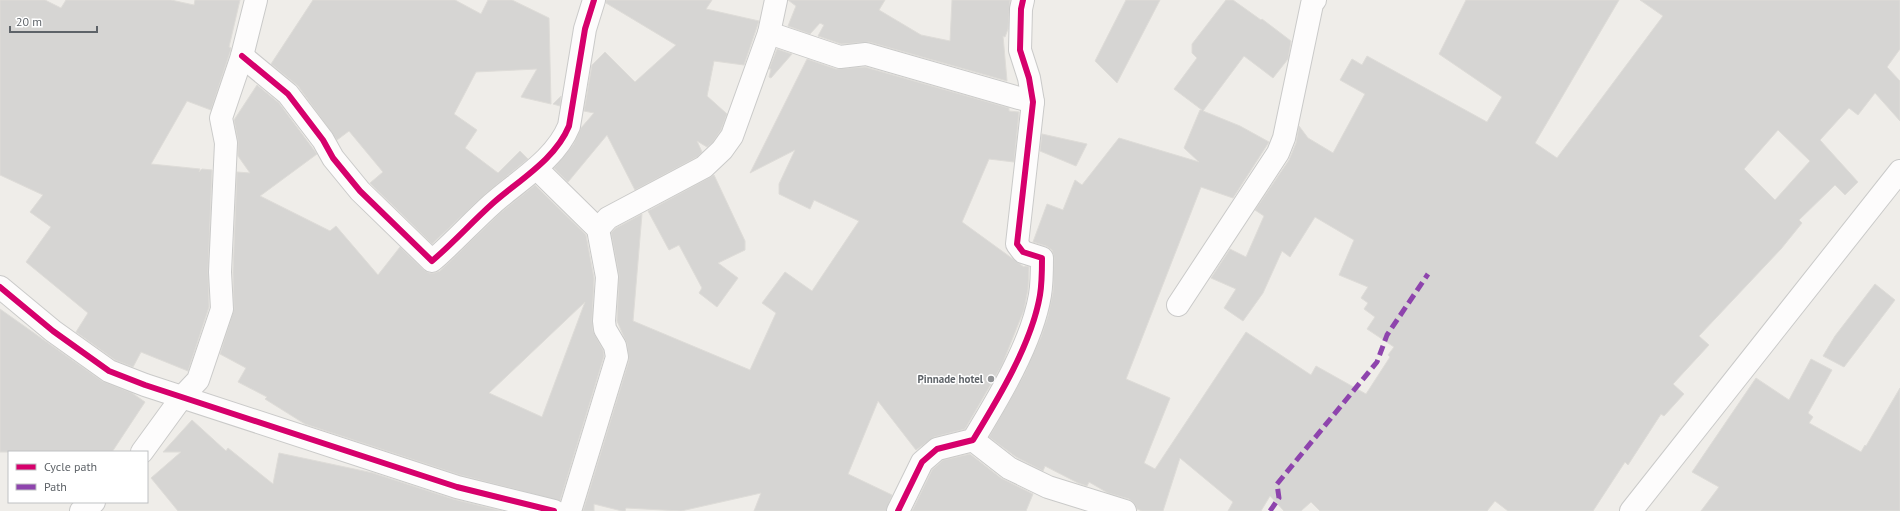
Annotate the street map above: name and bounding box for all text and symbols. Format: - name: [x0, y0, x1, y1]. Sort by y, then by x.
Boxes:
- scale bar: [10, 8, 97, 34]
- text: 20 m: [16, 14, 42, 29]
- place label: Pinnade hotel: [917, 372, 984, 386]
- marker: Pinnade hotel: [986, 374, 996, 384]
- legend: [8, 451, 148, 503]
- text: Cycle path: [44, 459, 97, 474]
- text: Path: [44, 479, 67, 494]

